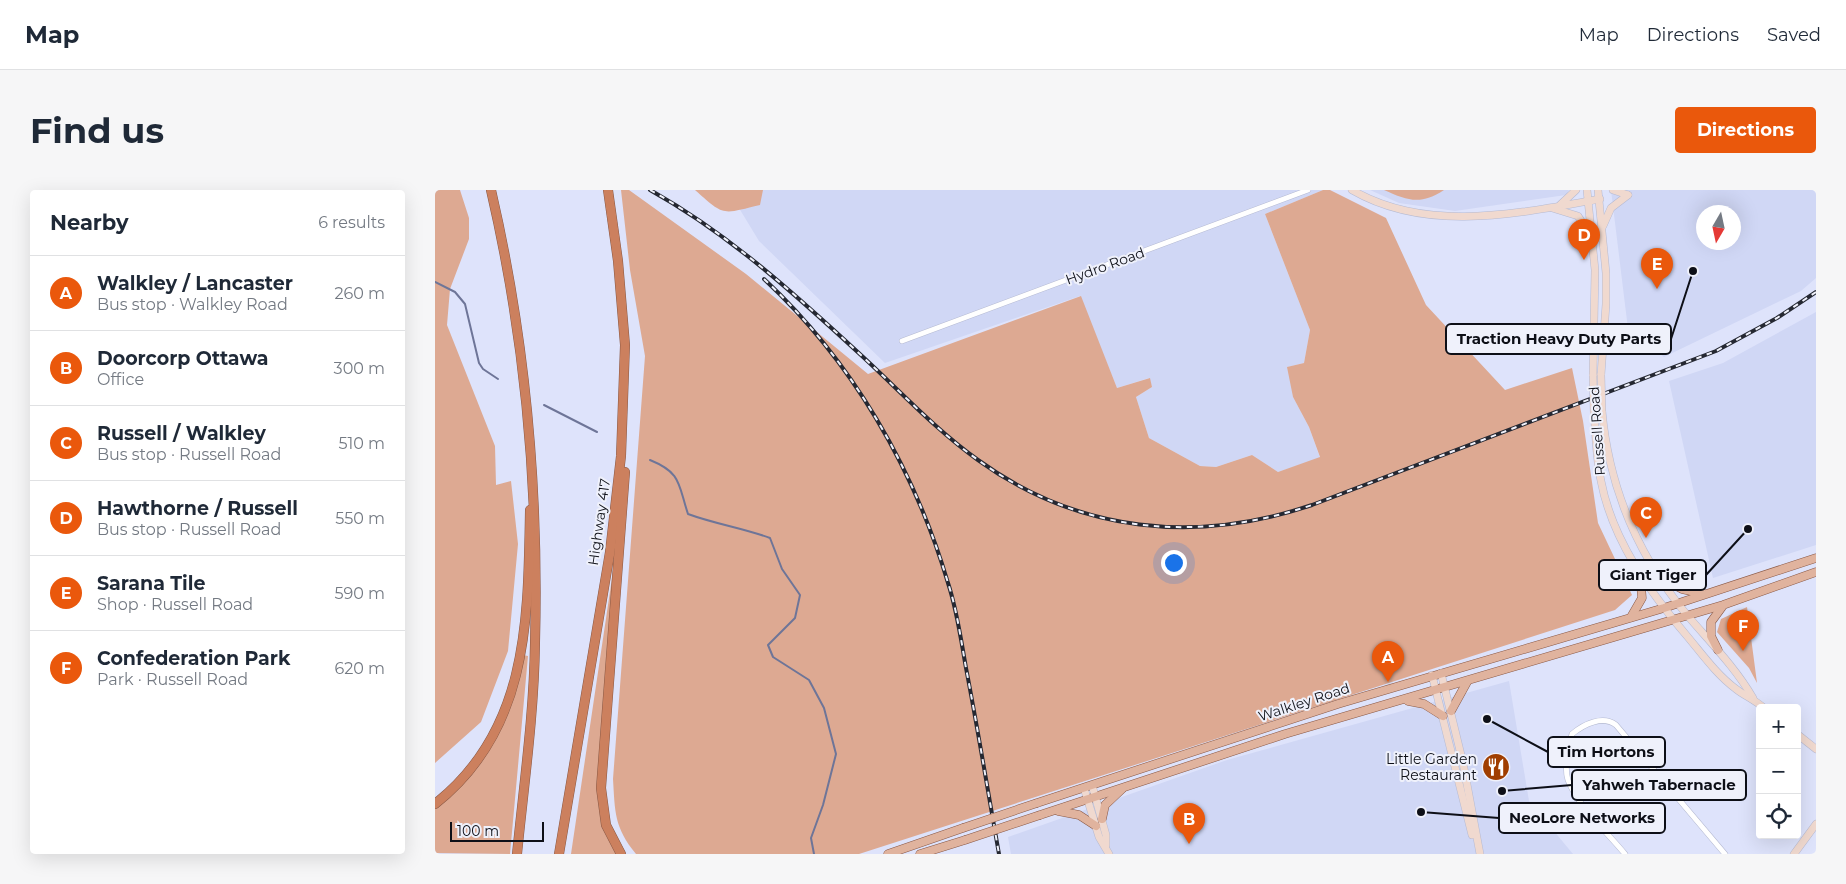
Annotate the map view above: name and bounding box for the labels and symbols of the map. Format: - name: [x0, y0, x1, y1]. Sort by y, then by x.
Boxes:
- north arrow: [1696, 205, 1741, 250]
- pin: D: [1568, 219, 1600, 260]
- street label: Hydro Road: [1063, 243, 1147, 289]
- pin: E: [1641, 248, 1673, 289]
- callout: Traction Heavy Duty Parts: [1446, 324, 1671, 354]
- text: Traction Heavy Duty Parts: [1457, 329, 1661, 348]
- street label: Russell Road: [1585, 386, 1609, 476]
- street label: Highway 417: [584, 477, 614, 567]
- pin: C: [1630, 497, 1662, 538]
- your location: [1161, 550, 1187, 576]
- callout: Giant Tiger: [1599, 560, 1706, 590]
- text: Giant Tiger: [1610, 565, 1697, 584]
- pin: F: [1727, 610, 1759, 651]
- pin: A: [1372, 641, 1404, 682]
- street label: Walkley Road: [1256, 679, 1352, 725]
- callout: Tim Hortons: [1548, 737, 1665, 767]
- text: Tim Hortons: [1558, 742, 1654, 761]
- place label: Little Garden Restaurant: [1386, 750, 1477, 784]
- restaurant icon: Little Garden Restaurant: [1481, 752, 1511, 782]
- callout: Yahweh Tabernacle: [1572, 770, 1746, 800]
- text: Yahweh Tabernacle: [1581, 775, 1736, 794]
- pin: B: [1173, 803, 1205, 844]
- callout: NeoLore Networks: [1499, 803, 1665, 833]
- text: NeoLore Networks: [1509, 808, 1655, 827]
- scale bar: [450, 819, 544, 842]

